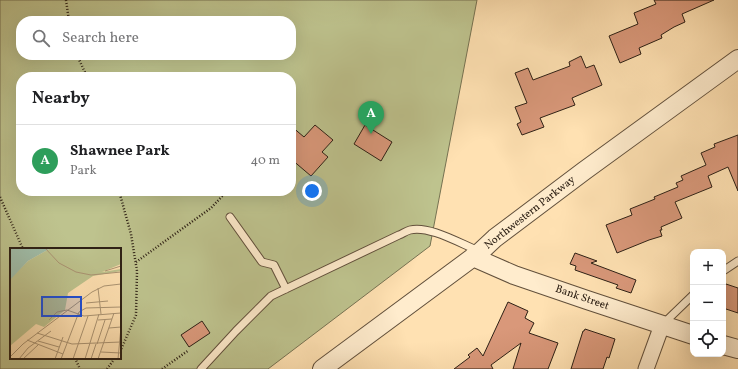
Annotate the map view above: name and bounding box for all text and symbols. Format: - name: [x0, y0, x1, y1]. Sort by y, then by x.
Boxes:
- search box: [16, 16, 296, 60]
- icon: search: [30, 27, 52, 49]
- text: Search here: [62, 28, 139, 49]
- text: Nearby: [32, 87, 90, 110]
- pin: A: [358, 101, 384, 134]
- text: Shawnee Park: [70, 141, 170, 162]
- text: A: [40, 152, 50, 170]
- text: 40 m: [251, 152, 280, 170]
- text: Park: [70, 162, 97, 180]
- street label: Northwestern Parkway: [482, 173, 579, 253]
- your location: [302, 181, 322, 201]
- inset map: [10, 248, 121, 359]
- map controls: [690, 249, 726, 357]
- button: +: [690, 249, 726, 285]
- street label: Bank Street: [553, 282, 611, 314]
- button: −: [690, 285, 726, 321]
- button: locate: [690, 321, 726, 357]

